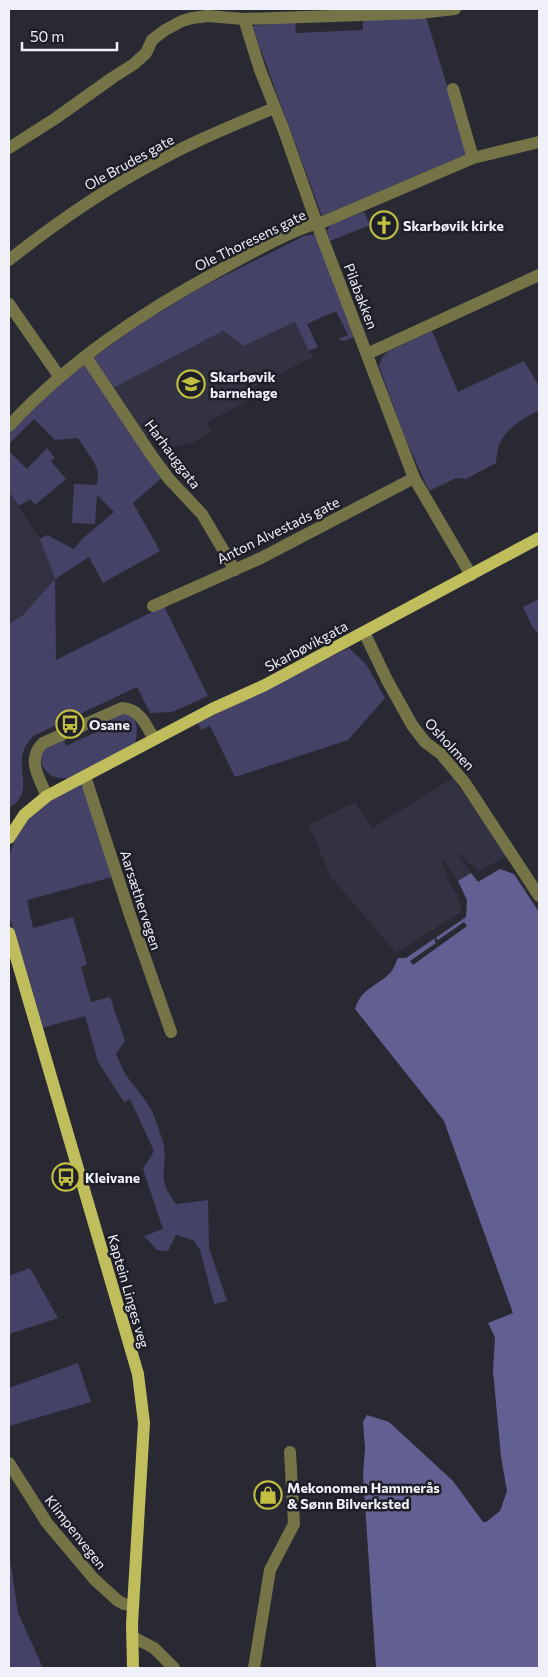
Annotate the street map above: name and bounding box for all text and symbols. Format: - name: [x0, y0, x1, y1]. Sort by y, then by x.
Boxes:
- scale bar: [22, 20, 118, 52]
- text: 50 m: [30, 27, 64, 45]
- street label: Ole Brudes gate: [81, 130, 177, 194]
- street label: Ole Thoresens gate: [192, 206, 308, 274]
- church icon: Skarbøvik kirke: [369, 210, 399, 240]
- place label: Skarbøvik kirke: [403, 217, 504, 234]
- street label: Pilabakken: [341, 261, 381, 331]
- place label: Skarbøvik barnehage: [210, 368, 277, 401]
- school or university icon: Skarbøvik barnehage: [176, 369, 206, 399]
- street label: Harhauggata: [142, 416, 204, 492]
- street label: Anton Alvestads gate: [214, 493, 342, 567]
- street label: Skarbøvikgata: [262, 617, 350, 675]
- bus stop icon: Osane: [55, 709, 85, 739]
- street label: Osholmen: [421, 714, 479, 774]
- place label: Osane: [89, 716, 130, 733]
- street label: Aarsæthervegen: [117, 848, 165, 952]
- bus stop icon: Kleivane: [51, 1162, 81, 1192]
- place label: Kleivane: [85, 1169, 140, 1186]
- street label: Kaptein Linges veg: [105, 1232, 153, 1350]
- place label: Mekonomen Hammerås & Sønn Bilverksted: [287, 1479, 440, 1512]
- shop icon: Mekonomen Hammerås & Sønn Bilverksted: [253, 1480, 283, 1510]
- street label: Klimpenvegen: [42, 1492, 110, 1572]

